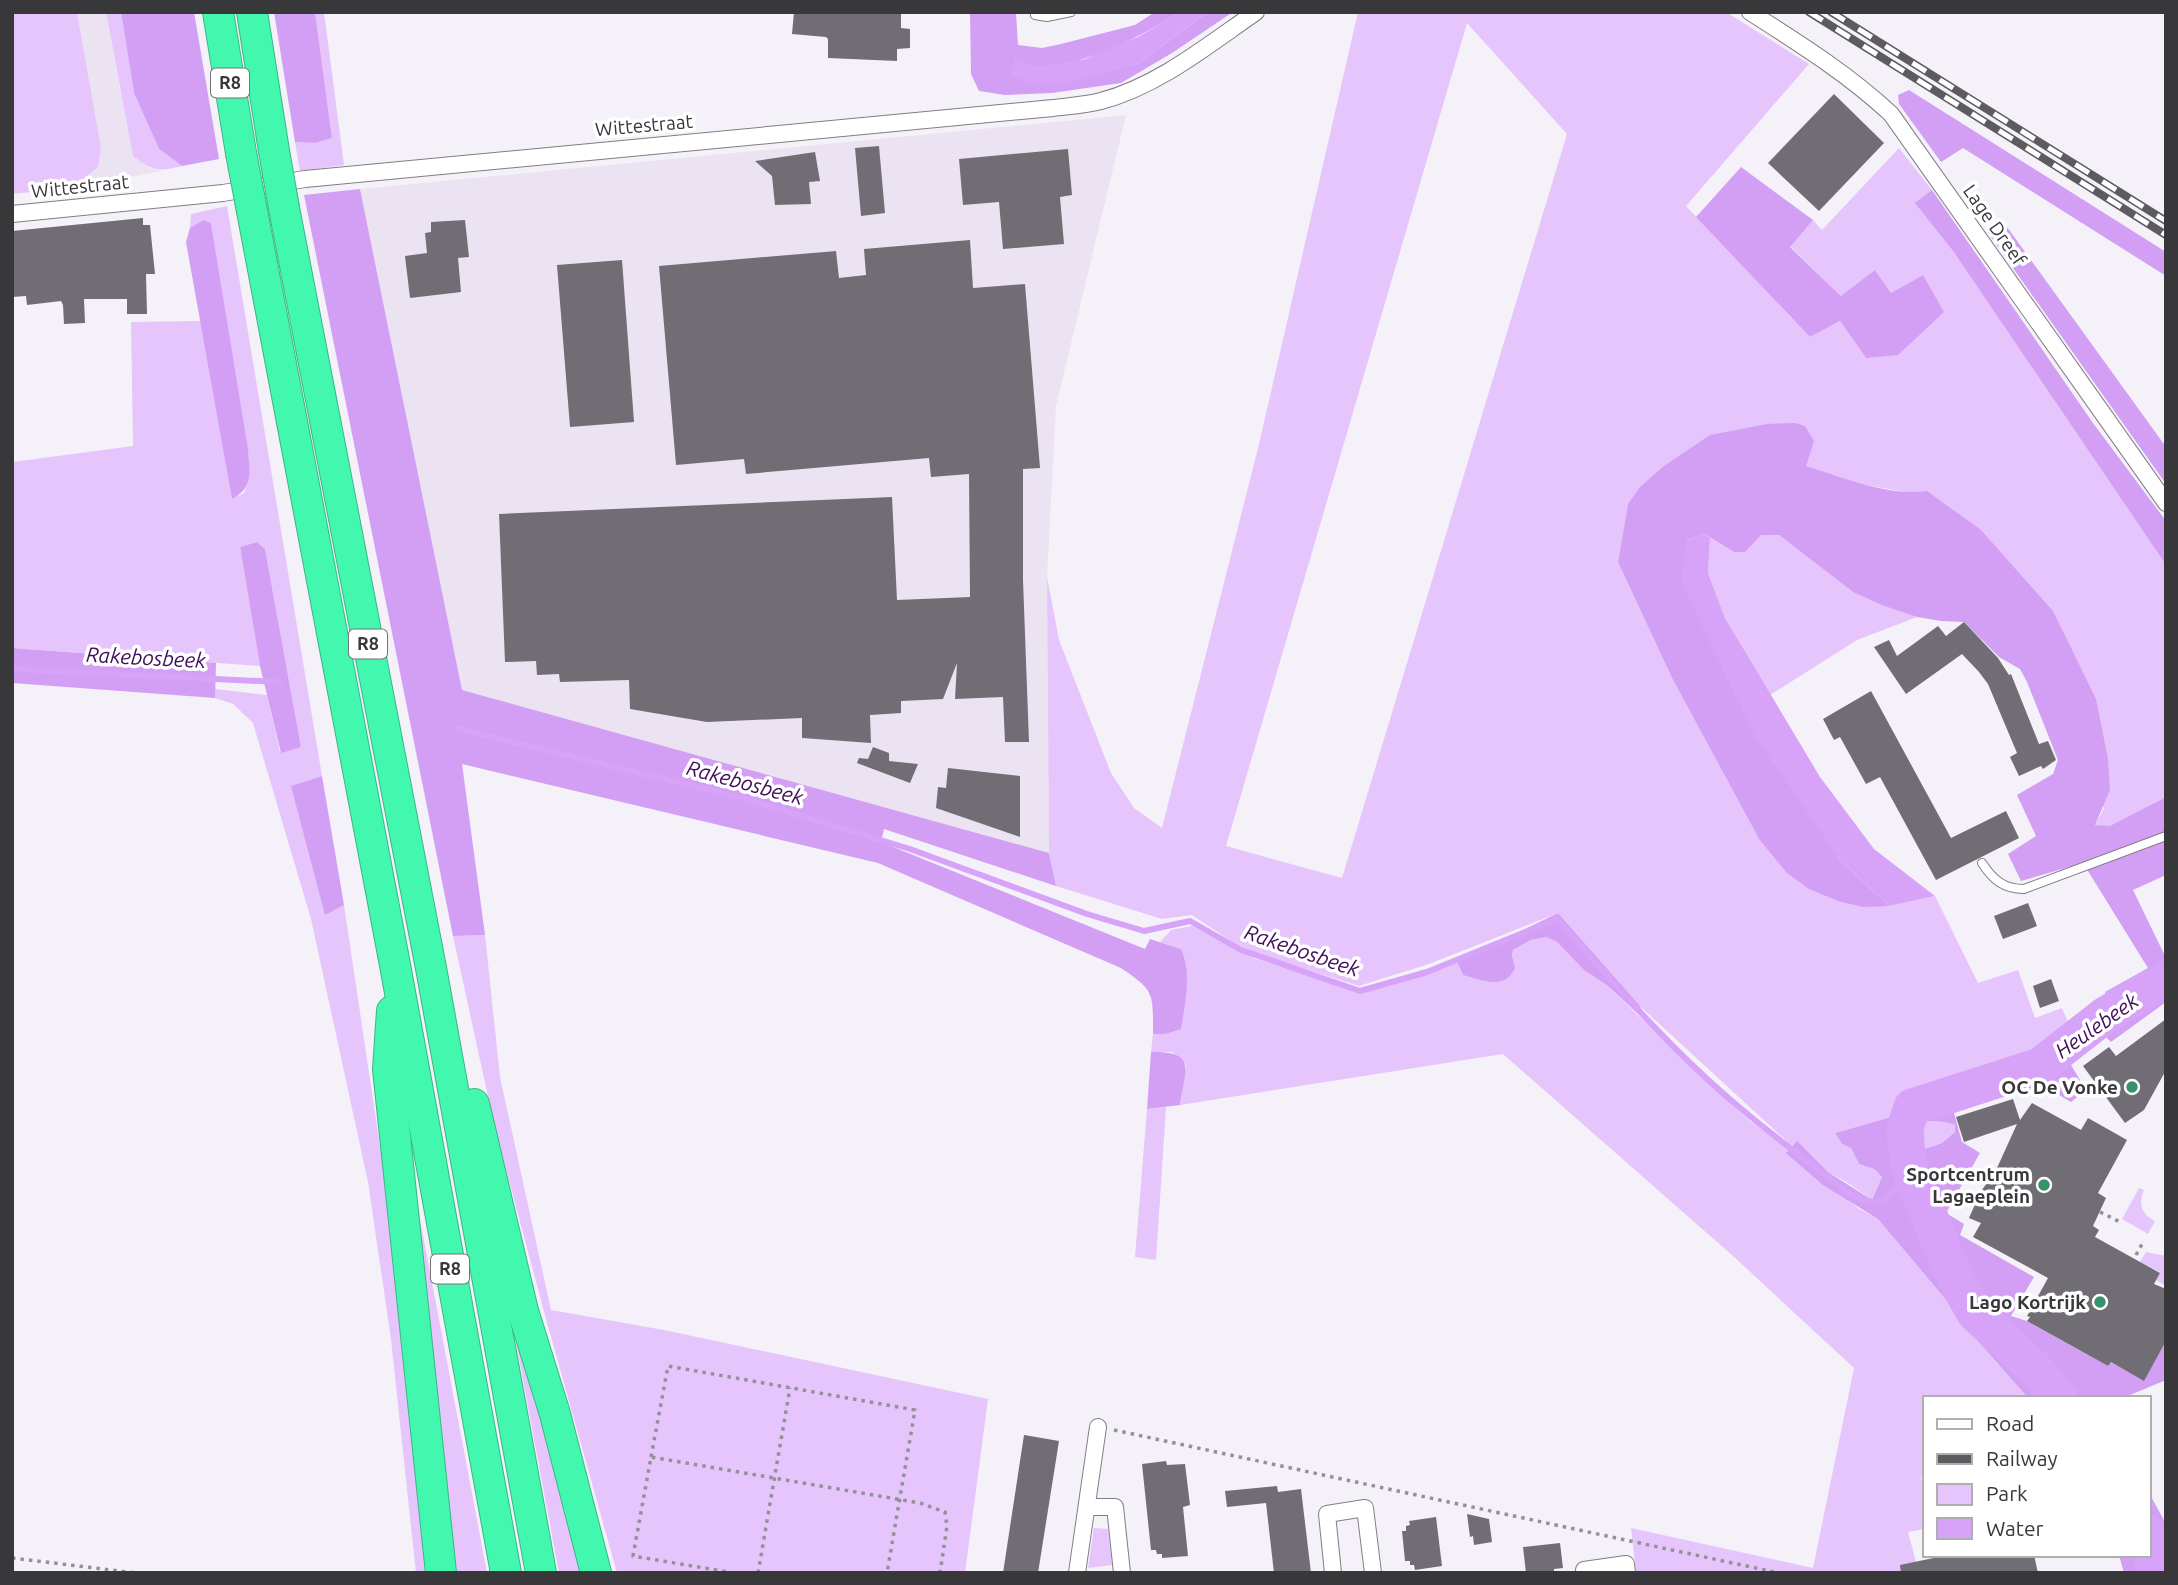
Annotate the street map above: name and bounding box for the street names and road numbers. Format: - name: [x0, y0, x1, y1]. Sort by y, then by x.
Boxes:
- road number: R8: [211, 68, 249, 98]
- street label: Wittestraat: [594, 110, 694, 140]
- street label: Wittestraat: [30, 170, 130, 202]
- street label: Lage Dreef: [1959, 180, 2031, 270]
- road number: R8: [349, 630, 387, 658]
- road number: R8: [431, 1254, 469, 1284]

